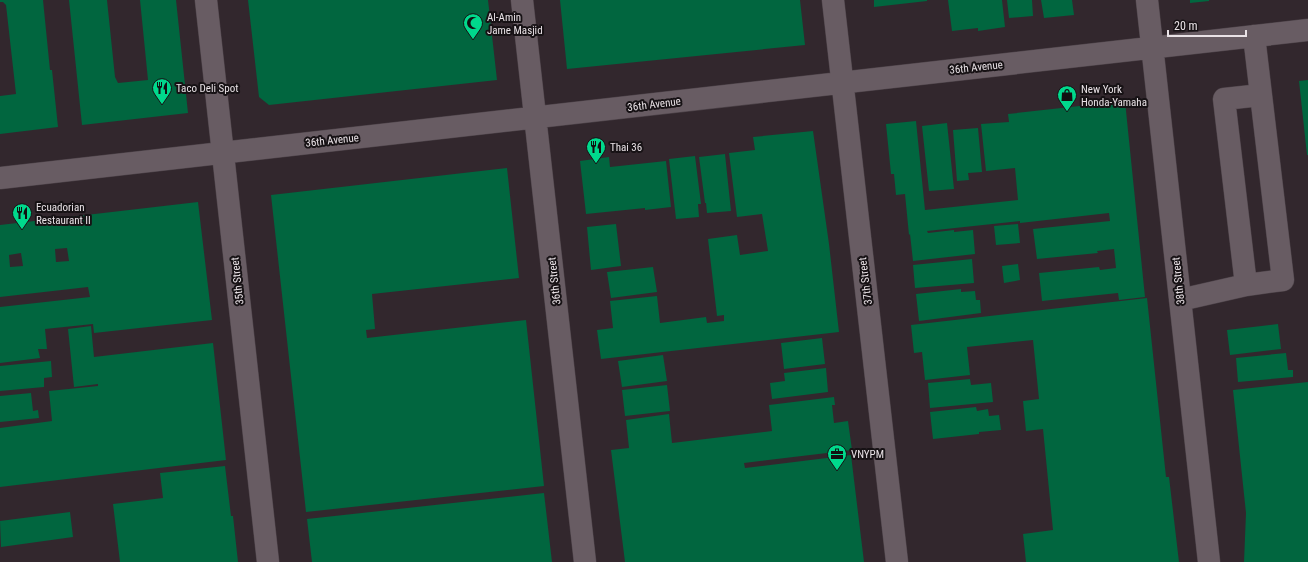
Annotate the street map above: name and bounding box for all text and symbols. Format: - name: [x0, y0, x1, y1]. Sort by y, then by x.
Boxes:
- place label: Al-Amin Jame Masjid: [487, 11, 543, 37]
- mosque icon: Al-Amin Jame Masjid: [462, 12, 484, 40]
- scale bar: [1168, 12, 1246, 38]
- text: 20 m: [1174, 19, 1198, 33]
- street label: 36th Avenue: [949, 58, 1003, 77]
- restaurant icon: Taco Deli Spot: [151, 77, 173, 105]
- place label: Taco Deli Spot: [176, 82, 238, 95]
- place label: New York Honda-Yamaha: [1081, 83, 1147, 109]
- shop icon: New York Honda-Yamaha: [1056, 84, 1078, 112]
- street label: 36th Avenue: [627, 95, 681, 114]
- street label: 36th Avenue: [305, 131, 359, 150]
- restaurant icon: Thai 36: [585, 136, 607, 164]
- place label: Thai 36: [610, 141, 642, 154]
- place label: Ecuadorian Restaurant II: [36, 201, 91, 227]
- restaurant icon: Ecuadorian Restaurant II: [11, 202, 33, 230]
- street label: 37th Street: [856, 256, 875, 305]
- street label: 35th Street: [229, 257, 246, 305]
- street label: 36th Street: [546, 257, 563, 305]
- street label: 38th Street: [1170, 257, 1187, 305]
- office icon: VNYPM: [826, 443, 848, 471]
- place label: VNYPM: [851, 448, 884, 461]

